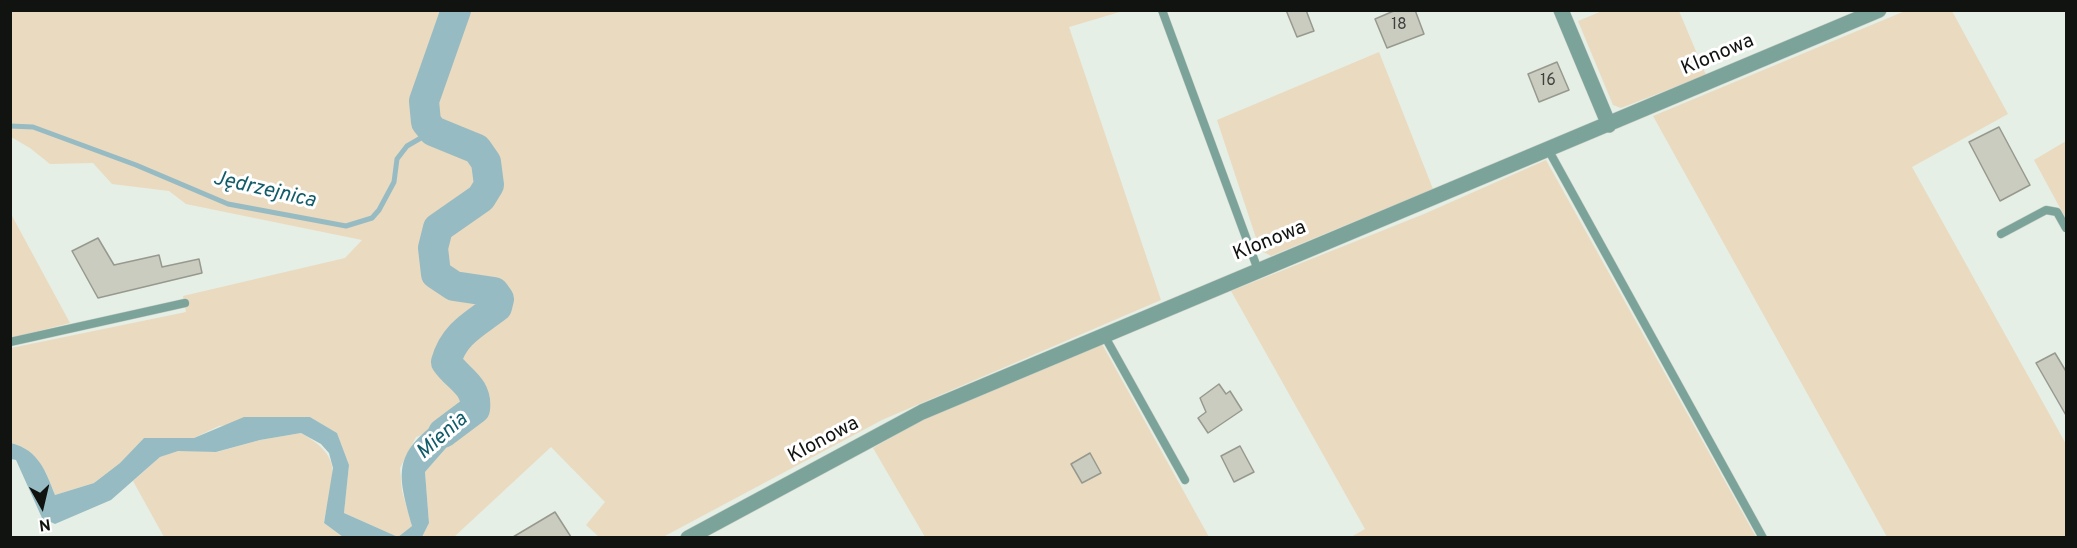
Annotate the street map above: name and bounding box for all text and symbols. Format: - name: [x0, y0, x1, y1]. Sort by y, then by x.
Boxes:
- house number: 18: [1391, 16, 1407, 36]
- street label: Klonowa: [1678, 30, 1758, 82]
- house number: 16: [1540, 72, 1556, 92]
- water label: Jędrzejnica: [210, 167, 318, 215]
- street label: Klonowa: [1230, 217, 1310, 267]
- water label: Mienia: [412, 408, 474, 466]
- street label: Klonowa: [785, 412, 863, 470]
- north arrow: [12, 476, 72, 536]
- text: N: [37, 513, 52, 535]

